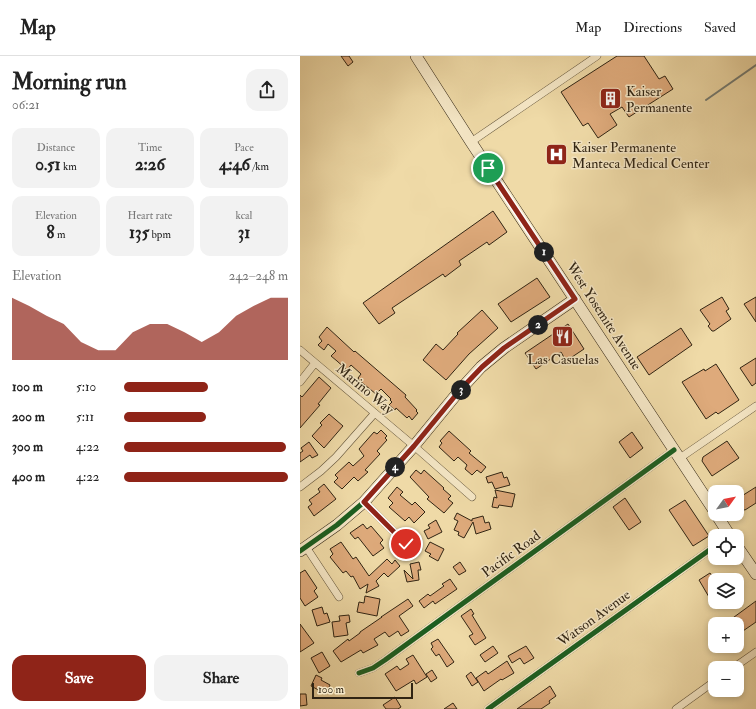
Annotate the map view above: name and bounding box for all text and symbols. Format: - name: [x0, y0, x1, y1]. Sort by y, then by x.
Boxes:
- text: Map: [20, 16, 56, 40]
- text: Map: [575, 19, 601, 36]
- text: Directions: [623, 19, 682, 36]
- text: Saved: [704, 19, 736, 36]
- text: Morning run: [12, 68, 127, 96]
- button: share: [246, 69, 288, 111]
- place label: Kaiser Permanente: [626, 83, 692, 116]
- building icon: Kaiser Permanente: [598, 86, 624, 112]
- text: 06:21: [12, 97, 40, 113]
- place label: Kaiser Permanente Manteca Medical Center: [572, 139, 710, 172]
- text: Distance: [37, 141, 75, 154]
- text: Time: [138, 141, 162, 154]
- text: Pace: [234, 141, 254, 154]
- hospital icon: Kaiser Permanente Manteca Medical Center: [543, 142, 569, 168]
- pin: [471, 151, 505, 185]
- text: 0.51: [35, 154, 61, 175]
- text: 2:26: [135, 154, 165, 175]
- text: 4:46: [219, 154, 250, 175]
- icon: arrive: [477, 157, 499, 179]
- text: km: [61, 160, 77, 173]
- text: /km: [250, 160, 269, 173]
- text: Elevation: [35, 209, 77, 222]
- text: Heart rate: [128, 209, 172, 222]
- text: kcal: [236, 209, 252, 222]
- text: 8: [47, 222, 55, 243]
- text: 135: [129, 222, 149, 243]
- text: 31: [238, 222, 250, 243]
- text: m: [55, 228, 65, 241]
- text: bpm: [149, 228, 171, 241]
- pin: 1: [534, 242, 554, 262]
- text: 1: [542, 245, 546, 258]
- street label: West Yosemite Avenue: [562, 258, 645, 373]
- text: Elevation: [12, 268, 62, 284]
- text: 242–248 m: [229, 268, 288, 284]
- pin: 2: [528, 315, 548, 335]
- text: 2: [535, 318, 541, 331]
- restaurant icon: Las Casuelas: [550, 324, 576, 350]
- place label: Las Casuelas: [527, 351, 599, 368]
- street label: Marino Way: [332, 360, 398, 419]
- text: 100 m: [12, 379, 43, 395]
- text: 5:10: [76, 379, 96, 395]
- pin: 3: [451, 380, 471, 400]
- text: 3: [459, 383, 463, 396]
- text: 200 m: [12, 409, 45, 425]
- text: 5:11: [76, 409, 94, 425]
- text: 300 m: [12, 439, 43, 455]
- text: 4:22: [76, 439, 99, 455]
- pin: 4: [385, 457, 405, 477]
- text: 4: [392, 460, 398, 473]
- text: 400 m: [12, 469, 45, 485]
- text: 4:22: [76, 469, 99, 485]
- north arrow: [708, 485, 744, 521]
- map controls: [708, 485, 744, 697]
- pin: [389, 527, 423, 561]
- street label: Pacific Road: [478, 527, 544, 581]
- button: locate: [708, 529, 744, 565]
- icon: check: [395, 533, 417, 555]
- button: layers: [708, 573, 744, 609]
- street label: Watson Avenue: [554, 586, 634, 651]
- button: +: [708, 617, 744, 653]
- button: Save: [12, 655, 146, 701]
- button: Share: [154, 655, 288, 701]
- button: −: [708, 661, 744, 697]
- scale bar: [312, 681, 413, 700]
- text: 100 m: [318, 683, 344, 696]

